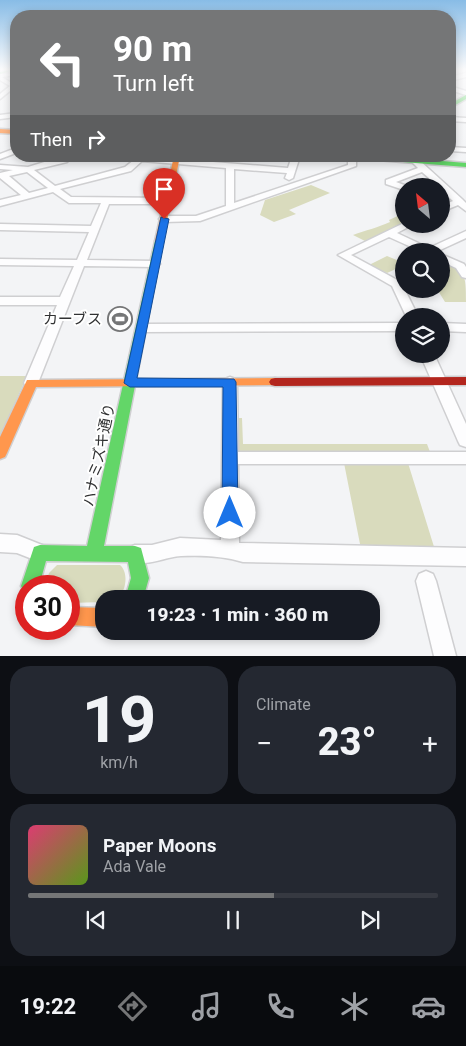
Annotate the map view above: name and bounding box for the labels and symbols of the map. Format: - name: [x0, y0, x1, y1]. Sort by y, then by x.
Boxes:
- pin: [143, 168, 185, 219]
- north arrow: [395, 178, 450, 232]
- sports icon: カーブス: [107, 306, 133, 332]
- place label: カーブス: [43, 310, 102, 328]
- street label: ハナミズキ通り: [79, 402, 119, 508]
- position arrow: [203, 486, 255, 538]
- speed limit sign: 30: [15, 575, 80, 640]

